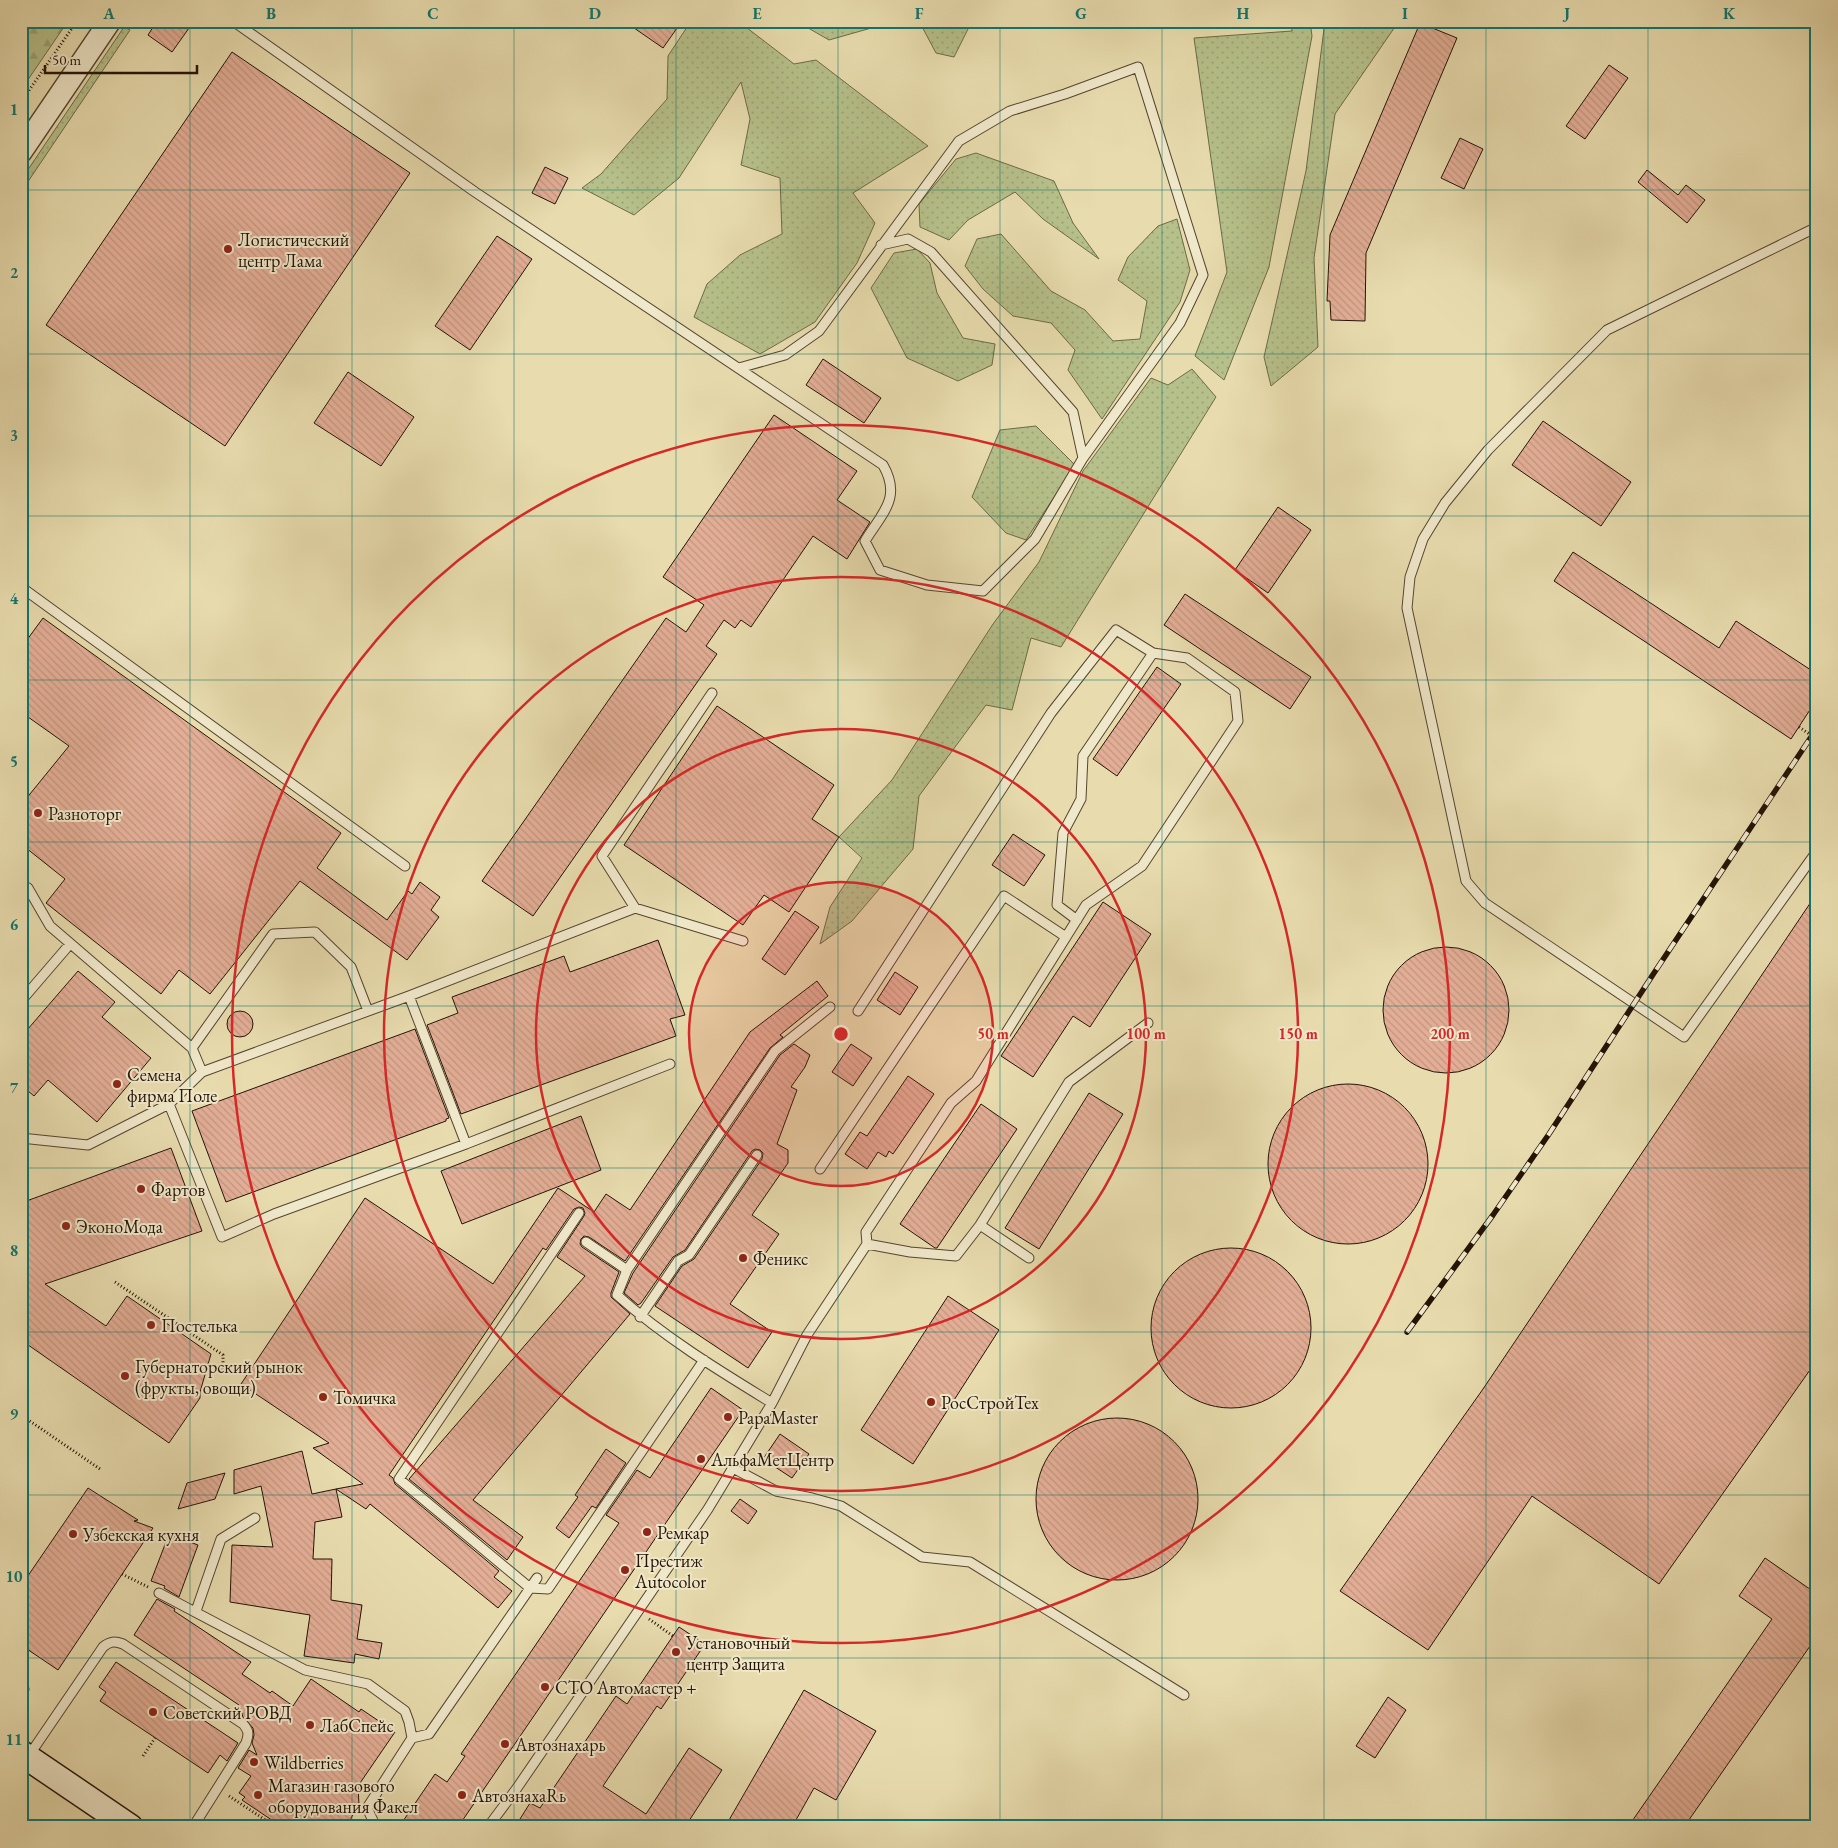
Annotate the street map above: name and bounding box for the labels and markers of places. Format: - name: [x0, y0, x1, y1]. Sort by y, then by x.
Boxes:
- place label: Логистический центр Лама: [238, 228, 350, 272]
- marker: Логистический центр Лама: [222, 243, 234, 255]
- place label: Разноторг: [48, 802, 122, 825]
- marker: Разноторг: [32, 807, 44, 819]
- centre of rings: [832, 1025, 850, 1043]
- place label: Семена фирма Поле: [127, 1063, 217, 1107]
- marker: Семена фирма Поле: [111, 1078, 123, 1090]
- place label: Фартов: [151, 1178, 206, 1201]
- marker: Фартов: [135, 1183, 147, 1195]
- place label: ЭконоМода: [76, 1215, 164, 1238]
- marker: ЭконоМода: [60, 1220, 72, 1232]
- place label: Феникс: [753, 1247, 808, 1270]
- marker: Феникс: [737, 1252, 749, 1264]
- place label: Постелька: [161, 1314, 239, 1337]
- marker: Постелька: [145, 1319, 157, 1331]
- place label: Губернаторский рынок (фрукты, овощи): [135, 1355, 303, 1399]
- marker: Губернаторский рынок (фрукты, овощи): [119, 1370, 131, 1382]
- place label: Томичка: [333, 1386, 397, 1409]
- marker: Томичка: [317, 1391, 329, 1403]
- place label: РосСтройТех: [941, 1391, 1039, 1414]
- marker: РосСтройТех: [925, 1396, 937, 1408]
- place label: PapaMaster: [738, 1406, 818, 1429]
- marker: PapaMaster: [722, 1411, 734, 1423]
- place label: АльфаМетЦентр: [710, 1448, 834, 1471]
- marker: АльфаМетЦентр: [695, 1453, 707, 1465]
- place label: Ремкар: [657, 1521, 709, 1544]
- place label: Узбекская кухня: [82, 1523, 199, 1546]
- marker: Ремкар: [641, 1526, 653, 1538]
- marker: Узбекская кухня: [67, 1528, 79, 1540]
- place label: Престиж Autocolor: [634, 1549, 706, 1593]
- marker: Престиж Autocolor: [619, 1564, 631, 1576]
- place label: Установочный центр Защита: [685, 1631, 791, 1675]
- marker: Установочный центр Защита: [670, 1646, 682, 1658]
- place label: СТО Автомастер +: [555, 1676, 697, 1699]
- marker: СТО Автомастер +: [539, 1681, 551, 1693]
- place label: Советский РОВД: [163, 1701, 292, 1724]
- marker: Советский РОВД: [147, 1706, 159, 1718]
- place label: ЛабСпейс: [320, 1714, 394, 1737]
- marker: ЛабСпейс: [304, 1719, 316, 1731]
- place label: Автознахарь: [514, 1733, 606, 1756]
- marker: Автознахарь: [499, 1738, 511, 1750]
- place label: Wildberries: [264, 1751, 344, 1774]
- marker: Wildberries: [248, 1756, 260, 1768]
- place label: Магазин газового оборудования Факел: [268, 1774, 418, 1818]
- place label: АвтознахаRь: [471, 1784, 566, 1807]
- marker: Магазин газового оборудования Факел: [252, 1789, 264, 1801]
- marker: АвтознахаRь: [456, 1789, 468, 1801]

